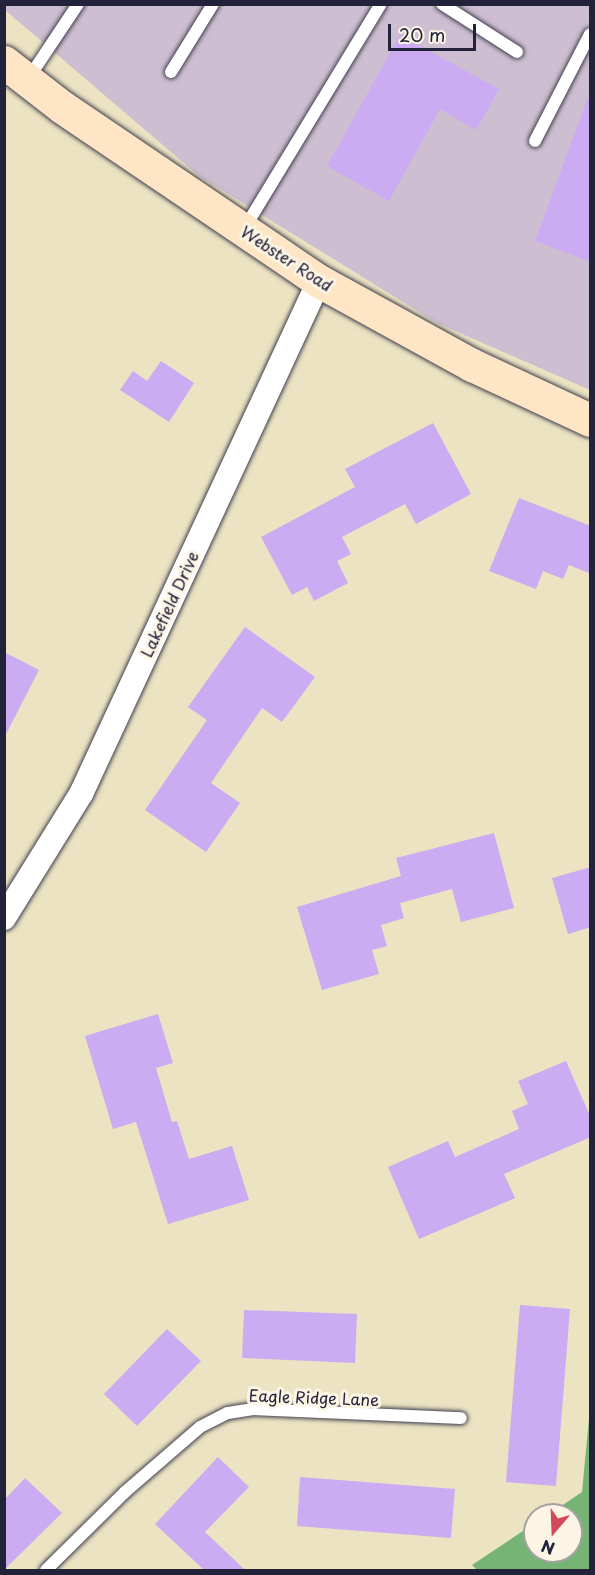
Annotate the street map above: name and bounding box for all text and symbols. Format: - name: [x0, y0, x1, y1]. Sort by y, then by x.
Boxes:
- scale bar: [391, 12, 480, 50]
- text: 20 m: [399, 21, 445, 48]
- street label: Webster Road: [237, 221, 337, 295]
- street label: Lakefield Drive: [136, 548, 202, 660]
- street label: Eagle Ridge Lane: [248, 1385, 380, 1409]
- north arrow: [523, 1503, 583, 1563]
- text: N: [538, 1535, 558, 1562]

